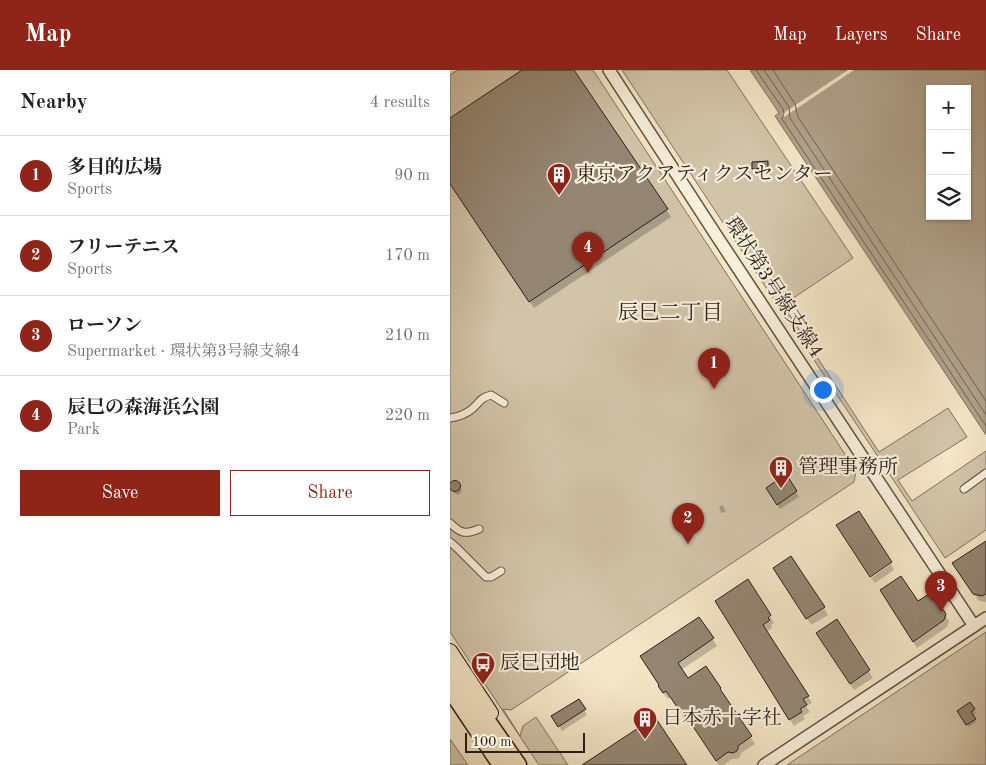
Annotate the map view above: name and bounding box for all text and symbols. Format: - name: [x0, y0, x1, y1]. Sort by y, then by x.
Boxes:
- text: Map: [25, 23, 72, 47]
- text: Map: [773, 26, 807, 44]
- text: Layers: [835, 26, 887, 44]
- text: Share: [915, 26, 961, 44]
- map controls: [926, 85, 971, 220]
- button: +: [926, 85, 971, 130]
- text: Nearby: [20, 92, 88, 113]
- text: 4 results: [370, 95, 430, 111]
- button: −: [926, 130, 971, 175]
- text: 多目的広場: [67, 159, 162, 178]
- building icon: 東京アクアティクスセンター: [546, 162, 572, 196]
- place label: 東京アクアティクスセンター: [576, 163, 833, 185]
- text: 1: [31, 168, 41, 184]
- text: 90 m: [394, 168, 430, 184]
- button: layers: [926, 175, 971, 220]
- text: Sports: [67, 182, 112, 198]
- street label: 環状第3号線支線4: [720, 213, 828, 362]
- pin: 4: [572, 232, 604, 273]
- text: フリーテニス: [67, 239, 179, 258]
- text: 2: [31, 248, 41, 264]
- text: 170 m: [385, 248, 430, 264]
- text: Sports: [67, 262, 112, 278]
- district label: 辰巳二丁目: [618, 301, 723, 324]
- text: ローソン: [67, 317, 142, 336]
- text: 3: [31, 328, 41, 344]
- text: 210 m: [385, 328, 430, 344]
- text: Supermarket · 環状第3号線支線4: [67, 344, 300, 360]
- pin: 1: [698, 348, 730, 389]
- your location: [810, 377, 836, 403]
- text: 辰巳の森海浜公園: [67, 399, 219, 418]
- text: 4: [31, 408, 41, 424]
- text: 220 m: [385, 408, 430, 424]
- text: Park: [67, 422, 100, 438]
- building icon: 管理事務所: [768, 455, 794, 489]
- place label: 管理事務所: [798, 456, 898, 478]
- button: Save: [20, 470, 220, 516]
- button: Share: [230, 470, 430, 516]
- pin: 2: [672, 503, 704, 544]
- pin: 3: [925, 571, 957, 612]
- bus stop icon: 辰巳団地: [470, 651, 496, 685]
- place label: 辰巳団地: [500, 652, 580, 674]
- building icon: 日本赤十字社: [632, 706, 658, 740]
- place label: 日本赤十字社: [662, 707, 782, 729]
- scale bar: [465, 730, 585, 753]
- text: 100 m: [472, 735, 511, 749]

